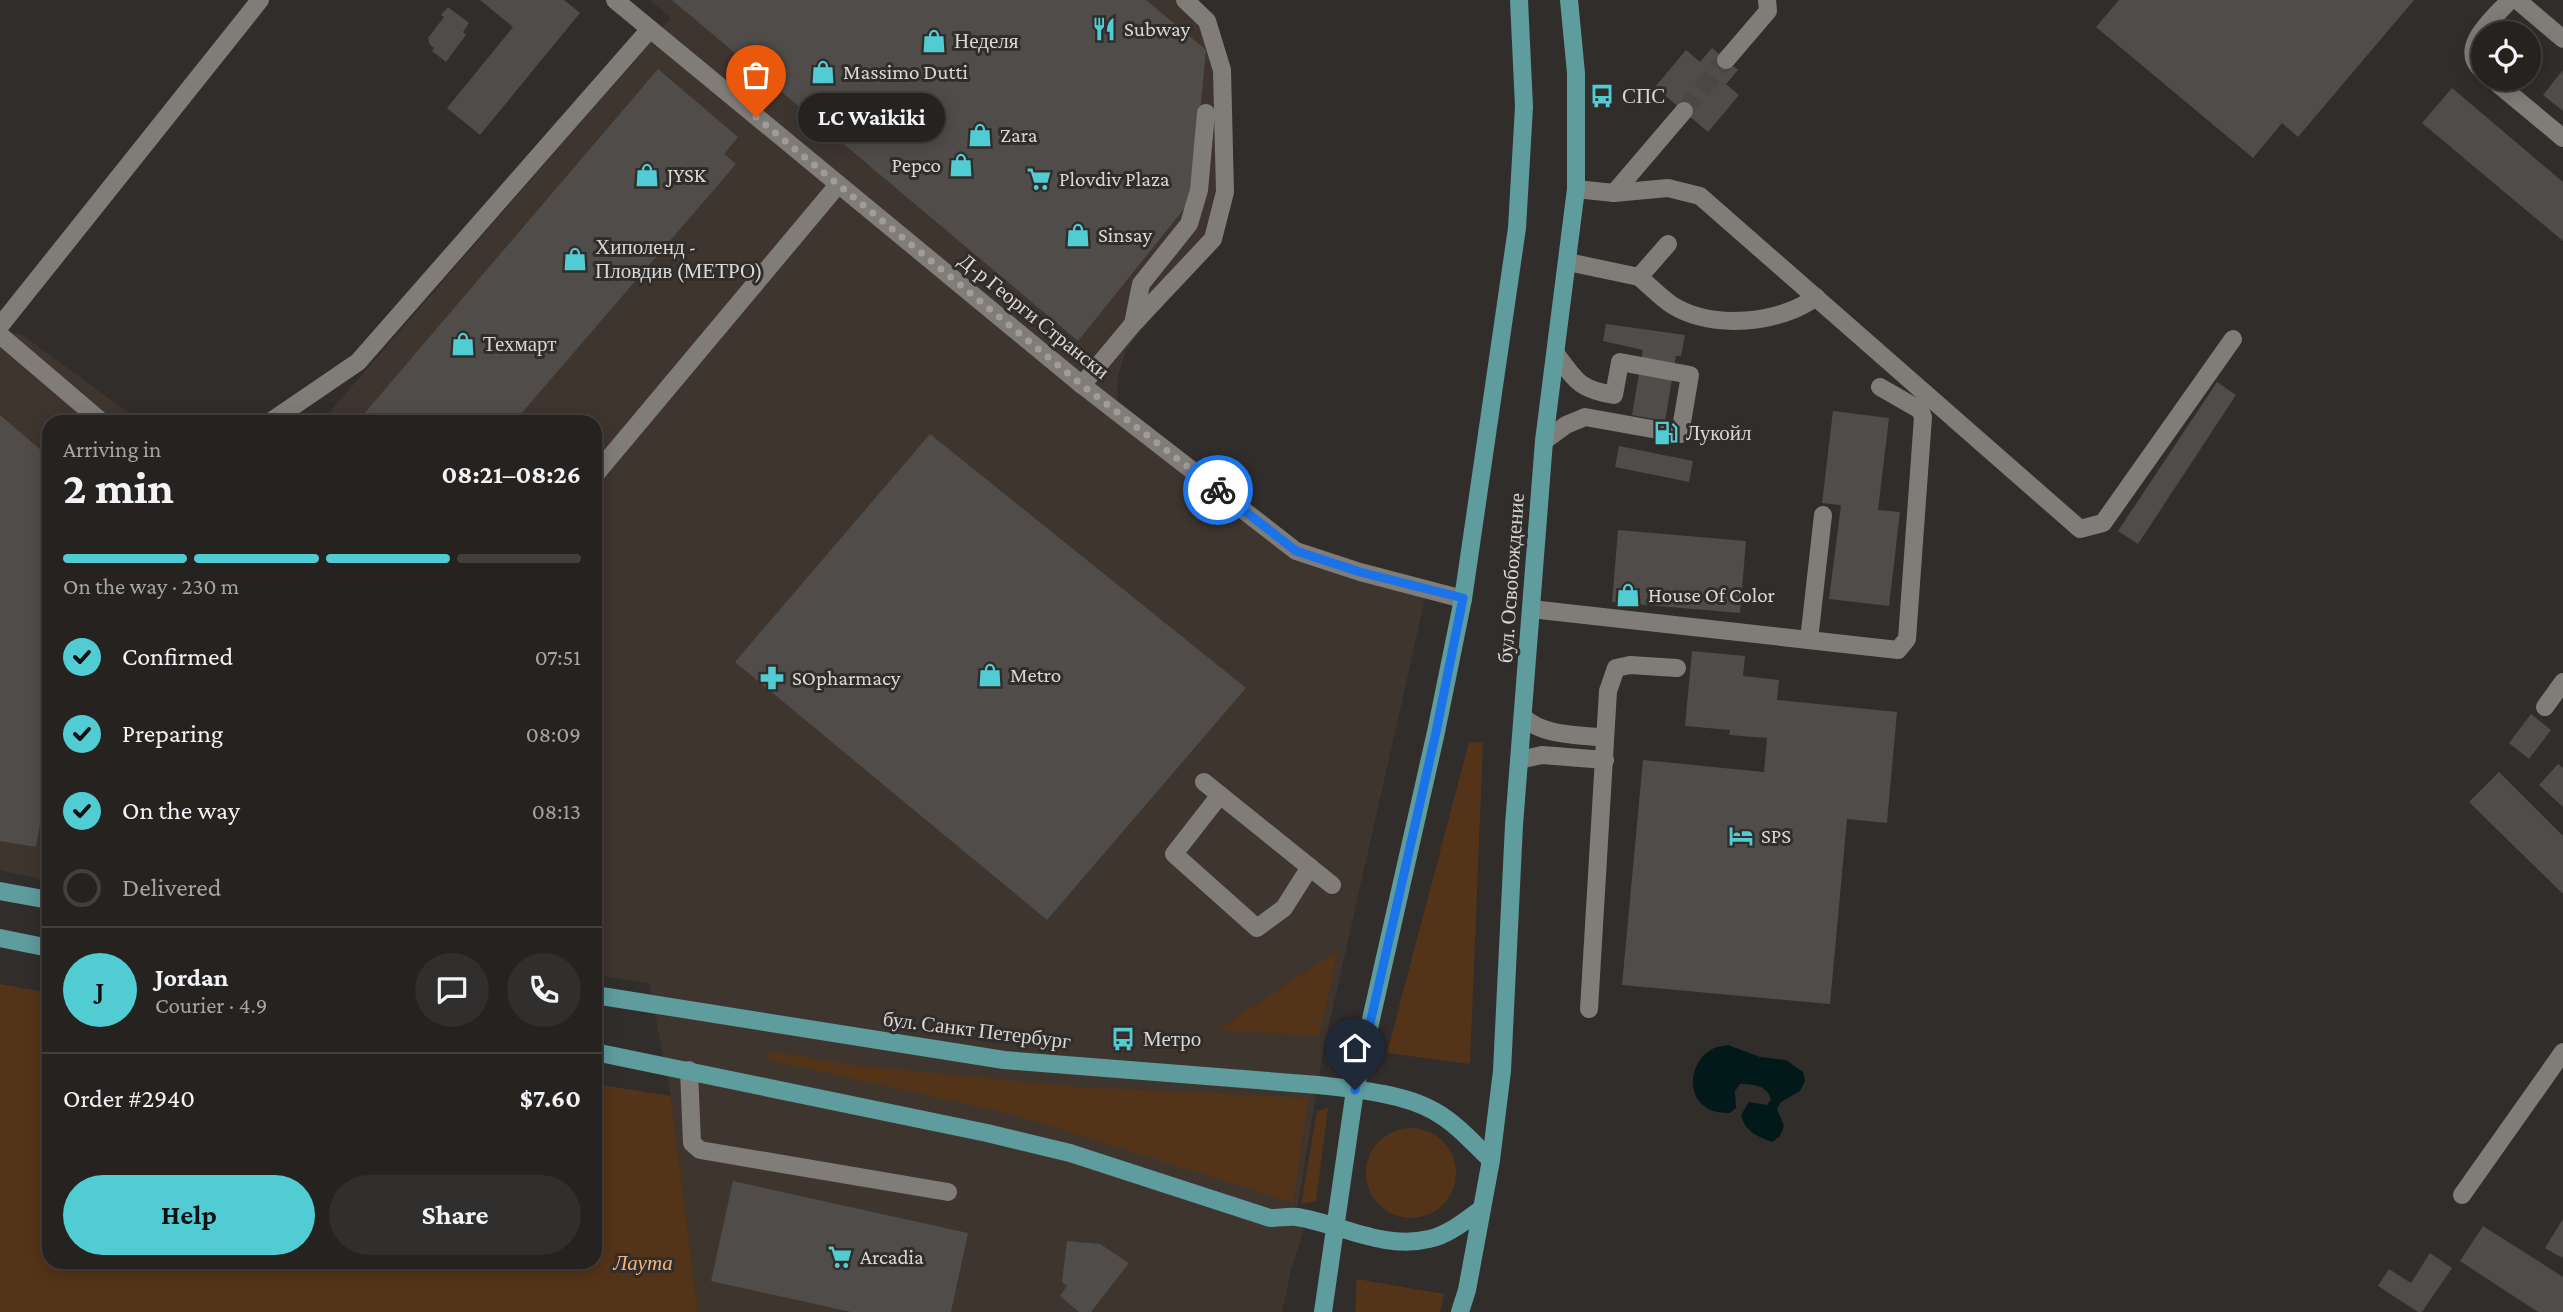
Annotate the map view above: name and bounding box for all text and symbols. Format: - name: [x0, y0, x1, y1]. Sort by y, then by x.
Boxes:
- restaurant icon: Subway: [1090, 15, 1118, 43]
- place label: Subway: [1124, 17, 1191, 41]
- map controls: [2471, 21, 2541, 91]
- button: locate: [2471, 21, 2541, 91]
- shop icon: Неделя: [920, 27, 948, 55]
- place label: Неделя: [954, 29, 1019, 53]
- pin: [726, 45, 786, 117]
- icon: bag: [737, 56, 775, 94]
- shop icon: Massimo Dutti: [809, 58, 837, 86]
- place label: Massimo Dutti: [843, 60, 968, 84]
- bus stop icon: СПС: [1588, 82, 1616, 110]
- place label: СПС: [1622, 84, 1665, 108]
- callout: LC Waikiki: [798, 92, 945, 142]
- text: LC Waikiki: [818, 104, 925, 130]
- shop icon: Zara: [966, 121, 994, 149]
- place label: Zara: [1000, 123, 1038, 147]
- shop icon: Pepco: [947, 151, 975, 179]
- place label: Pepco: [892, 153, 941, 177]
- shop icon: JYSK: [633, 161, 661, 189]
- place label: JYSK: [665, 163, 707, 187]
- supermarket icon: Plovdiv Plaza: [1025, 165, 1053, 193]
- place label: Plovdiv Plaza: [1059, 167, 1170, 191]
- shop icon: Sinsay: [1064, 221, 1092, 249]
- place label: Sinsay: [1098, 223, 1152, 247]
- place label: Хиполенд - Пловдив (МЕТРО): [595, 235, 763, 283]
- shop icon: Хиполенд - Пловдив (МЕТРО): [561, 245, 589, 273]
- street label: Д-р Георги Странски: [954, 248, 1114, 384]
- shop icon: Техмарт: [449, 330, 477, 358]
- place label: Техмарт: [483, 332, 556, 356]
- fuel station icon: Лукойл: [1652, 419, 1680, 447]
- place label: Лукойл: [1686, 421, 1752, 445]
- text: Arriving in: [63, 436, 161, 462]
- courier: [1183, 455, 1253, 525]
- text: 08:21–08:26: [442, 460, 581, 489]
- text: 2 min: [63, 462, 174, 513]
- icon: bike: [1199, 471, 1237, 509]
- street label: бул. Освобождение: [1493, 492, 1529, 664]
- text: On the way · 230 m: [63, 573, 239, 599]
- shop icon: House Of Color: [1614, 581, 1642, 609]
- place label: House Of Color: [1648, 583, 1776, 607]
- icon: check: [63, 638, 101, 676]
- text: Confirmed: [122, 642, 233, 671]
- text: 07:51: [535, 644, 581, 670]
- shop icon: Metro: [976, 661, 1004, 689]
- place label: Metro: [1010, 663, 1061, 687]
- pharmacy icon: SOpharmacy: [758, 664, 786, 692]
- place label: SOpharmacy: [792, 666, 901, 690]
- icon: check: [63, 715, 101, 753]
- text: Preparing: [122, 719, 223, 748]
- text: 08:09: [526, 721, 581, 747]
- icon: check: [63, 792, 101, 830]
- text: On the way: [122, 796, 240, 825]
- text: 08:13: [532, 798, 581, 824]
- hotel icon: SPS: [1727, 822, 1755, 850]
- place label: SPS: [1761, 824, 1791, 848]
- text: Delivered: [122, 873, 221, 902]
- button: chat: [415, 953, 489, 1027]
- button: phone: [507, 953, 581, 1027]
- text: Jordan: [155, 963, 229, 992]
- text: J: [96, 976, 104, 1005]
- text: Courier · 4.9: [155, 992, 267, 1018]
- street label: бул. Санкт Петербург: [882, 1007, 1073, 1053]
- pin: [1325, 1018, 1385, 1090]
- bus stop icon: Метро: [1109, 1025, 1137, 1053]
- place label: Метро: [1143, 1027, 1201, 1051]
- icon: home: [1336, 1029, 1374, 1067]
- text: Order #2940: [63, 1084, 195, 1113]
- text: $7.60: [520, 1084, 581, 1113]
- button: Help: [63, 1175, 315, 1255]
- button: Share: [329, 1175, 581, 1255]
- supermarket icon: Arcadia: [826, 1243, 854, 1271]
- place label: Arcadia: [860, 1245, 924, 1269]
- park label: Лаута: [612, 1251, 673, 1275]

